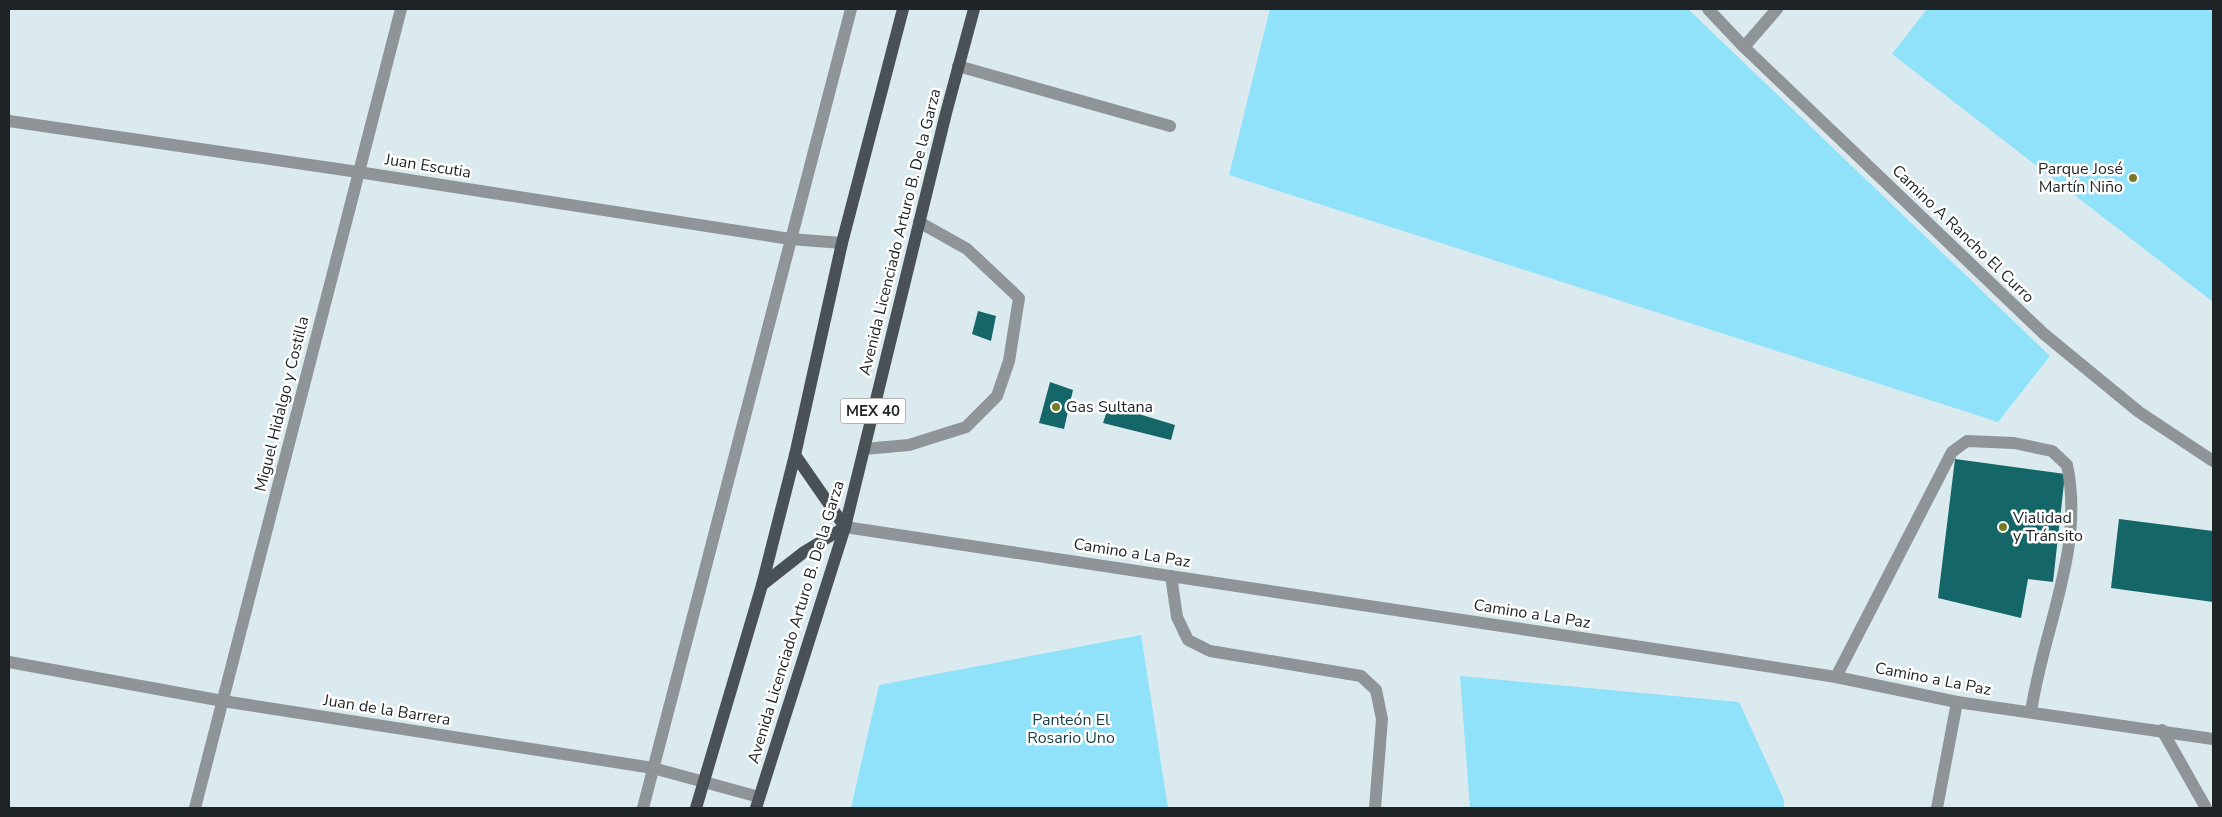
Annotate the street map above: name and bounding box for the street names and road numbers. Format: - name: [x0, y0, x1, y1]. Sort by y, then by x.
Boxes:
- street label: Avenida Licenciado Arturo B. De la Garza: [854, 86, 946, 378]
- street label: Juan Escutia: [382, 148, 473, 184]
- street label: Camino A Rancho El Curro: [1887, 160, 2039, 308]
- street label: Miguel Hidalgo y Costilla: [250, 314, 314, 494]
- road number: MEX 40: [840, 398, 906, 424]
- street label: Avenida Licenciado Arturo B. De la Garza: [742, 478, 850, 766]
- street label: Camino a La Paz: [1072, 533, 1192, 573]
- street label: Camino a La Paz: [1472, 594, 1592, 634]
- street label: Camino a La Paz: [1873, 657, 1993, 701]
- street label: Juan de la Barrera: [321, 689, 452, 731]

